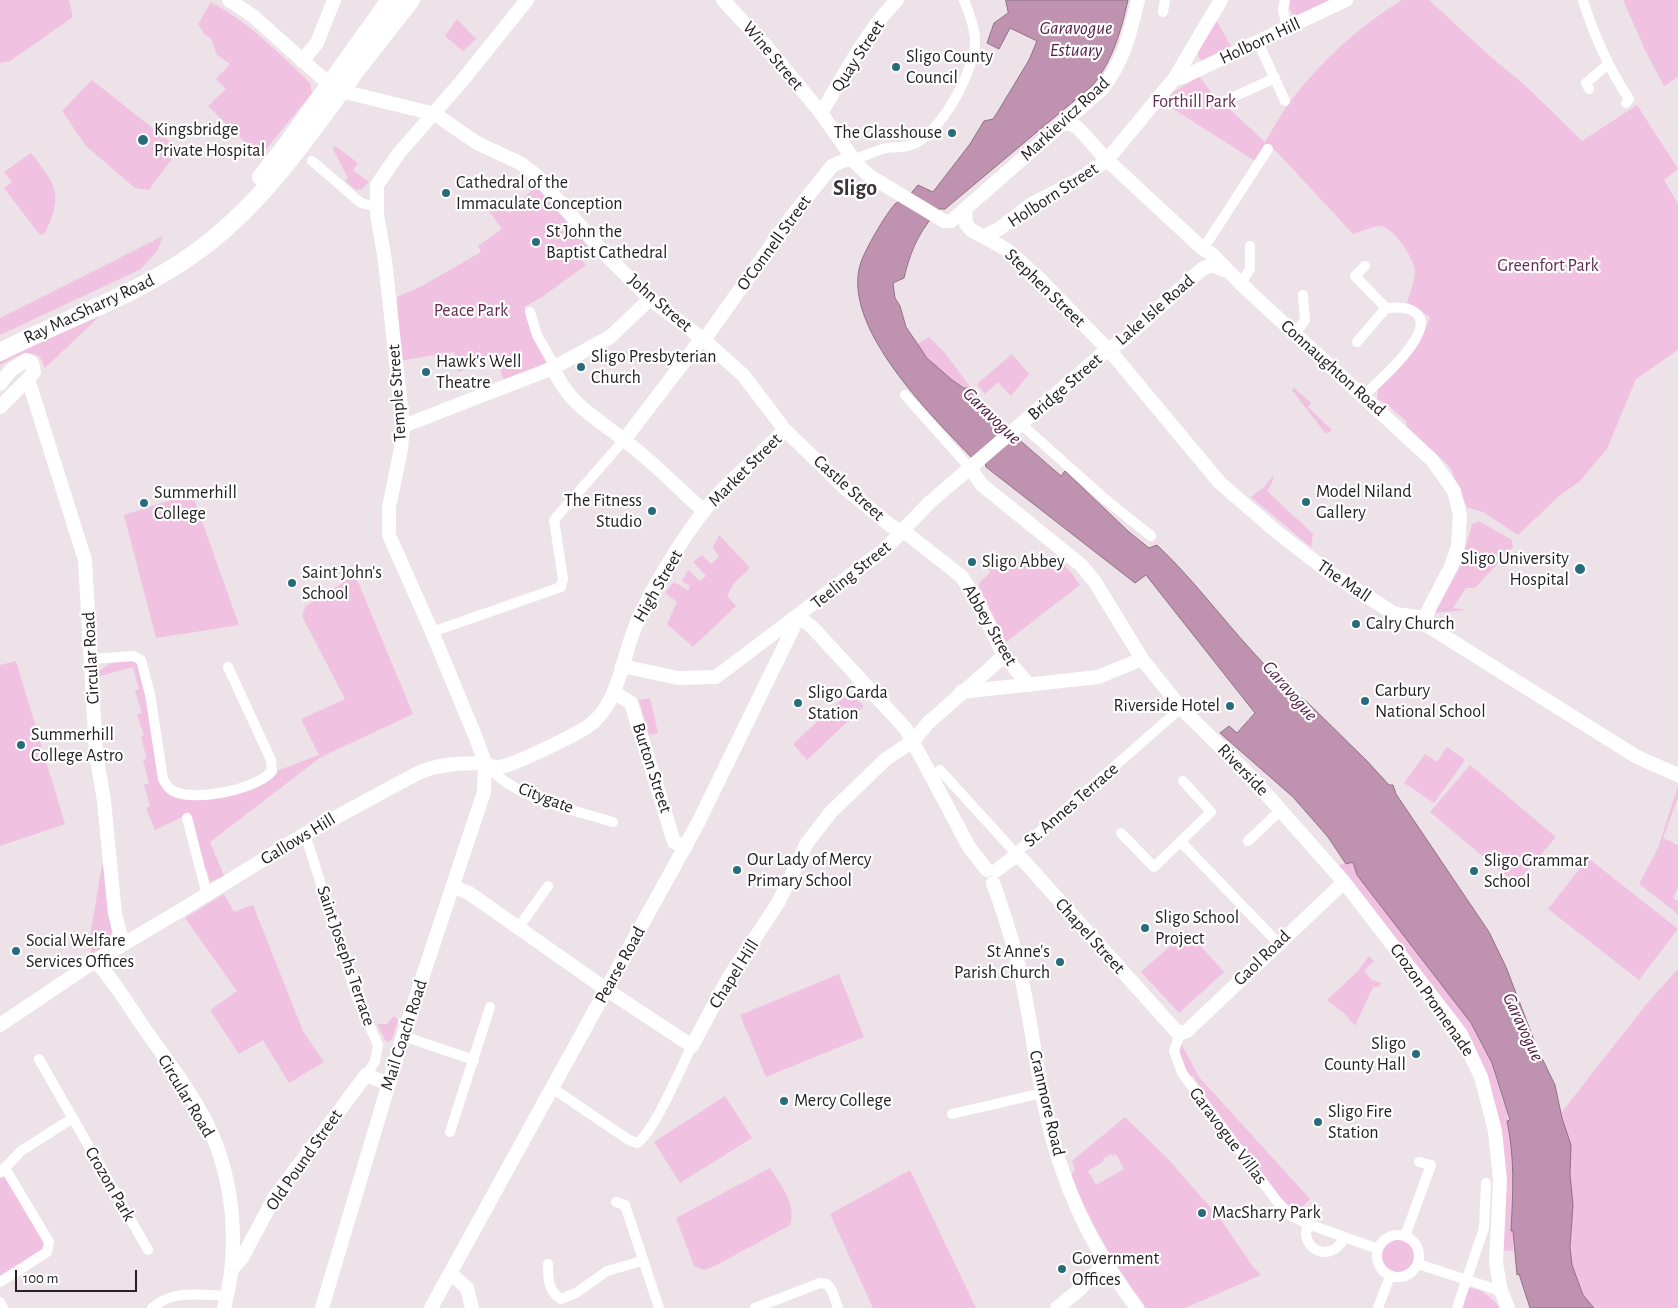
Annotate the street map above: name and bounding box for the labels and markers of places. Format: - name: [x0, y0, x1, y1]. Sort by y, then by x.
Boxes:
- place label: Sligo County Council: [906, 46, 993, 88]
- marker: Sligo County Council: [890, 61, 902, 73]
- place label: Kingsbridge Private Hospital: [154, 119, 265, 162]
- place label: The Glasshouse: [834, 122, 942, 144]
- marker: The Glasshouse: [946, 127, 958, 139]
- marker: Kingsbridge Private Hospital: [136, 133, 150, 147]
- place label: Cathedral of the Immaculate Conception: [456, 172, 623, 214]
- marker: Cathedral of the Immaculate Conception: [440, 187, 452, 199]
- place label: St John the Baptist Cathedral: [546, 221, 667, 264]
- marker: St John the Baptist Cathedral: [530, 236, 542, 248]
- place label: Sligo Presbyterian Church: [591, 346, 717, 388]
- place label: Hawk's Well Theatre: [436, 351, 521, 394]
- marker: Sligo Presbyterian Church: [575, 361, 587, 373]
- marker: Hawk's Well Theatre: [420, 366, 432, 378]
- place label: Model Niland Gallery: [1316, 481, 1412, 524]
- place label: Summerhill College: [154, 482, 237, 524]
- place label: The Fitness Studio: [564, 490, 642, 532]
- marker: Model Niland Gallery: [1300, 496, 1312, 508]
- marker: Summerhill College: [138, 497, 150, 509]
- marker: The Fitness Studio: [646, 505, 658, 517]
- place label: Sligo University Hospital: [1461, 548, 1569, 590]
- place label: Sligo Abbey: [982, 551, 1065, 573]
- marker: Sligo Abbey: [966, 556, 978, 568]
- place label: Saint John's School: [302, 562, 382, 604]
- marker: Sligo University Hospital: [1573, 562, 1587, 576]
- marker: Saint John's School: [286, 577, 298, 589]
- place label: Calry Church: [1366, 613, 1455, 635]
- marker: Calry Church: [1350, 618, 1362, 630]
- place label: Carbury National School: [1375, 680, 1486, 722]
- place label: Sligo Garda Station: [808, 682, 888, 724]
- place label: Riverside Hotel: [1114, 695, 1220, 717]
- marker: Carbury National School: [1359, 695, 1371, 707]
- marker: Sligo Garda Station: [792, 697, 804, 709]
- marker: Riverside Hotel: [1224, 700, 1236, 712]
- place label: Summerhill College Astro: [31, 724, 123, 766]
- marker: Summerhill College Astro: [15, 739, 27, 751]
- place label: Our Lady of Mercy Primary School: [747, 849, 871, 892]
- place label: Sligo Grammar School: [1484, 850, 1588, 892]
- marker: Our Lady of Mercy Primary School: [731, 864, 743, 876]
- marker: Sligo Grammar School: [1468, 865, 1480, 877]
- place label: Sligo School Project: [1155, 907, 1239, 950]
- marker: Sligo School Project: [1139, 922, 1151, 934]
- place label: Social Welfare Services Offices: [26, 930, 134, 972]
- place label: St Anne's Parish Church: [954, 941, 1050, 984]
- marker: Social Welfare Services Offices: [10, 945, 22, 957]
- marker: St Anne's Parish Church: [1054, 956, 1066, 968]
- place label: Sligo County Hall: [1324, 1033, 1406, 1076]
- marker: Sligo County Hall: [1410, 1048, 1422, 1060]
- place label: Mercy College: [794, 1090, 891, 1112]
- marker: Mercy College: [778, 1095, 790, 1107]
- place label: Sligo Fire Station: [1328, 1101, 1392, 1144]
- marker: Sligo Fire Station: [1312, 1116, 1324, 1128]
- place label: MacSharry Park: [1212, 1202, 1321, 1224]
- marker: MacSharry Park: [1196, 1207, 1208, 1219]
- place label: Government Offices: [1072, 1248, 1159, 1290]
- marker: Government Offices: [1056, 1263, 1068, 1275]

